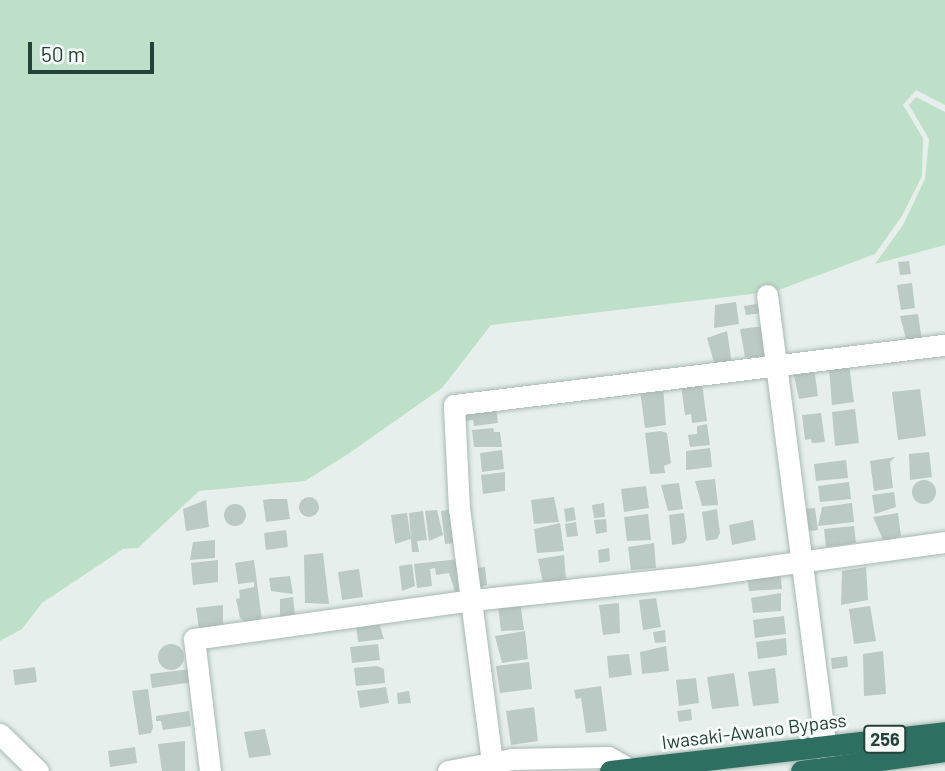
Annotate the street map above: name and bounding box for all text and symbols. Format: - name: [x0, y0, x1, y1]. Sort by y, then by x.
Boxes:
- scale bar: [32, 28, 158, 72]
- text: 50 m: [41, 41, 85, 66]
- street label: Iwasaki-Awano Bypass: [660, 708, 848, 754]
- road number: 256: [862, 724, 908, 754]

